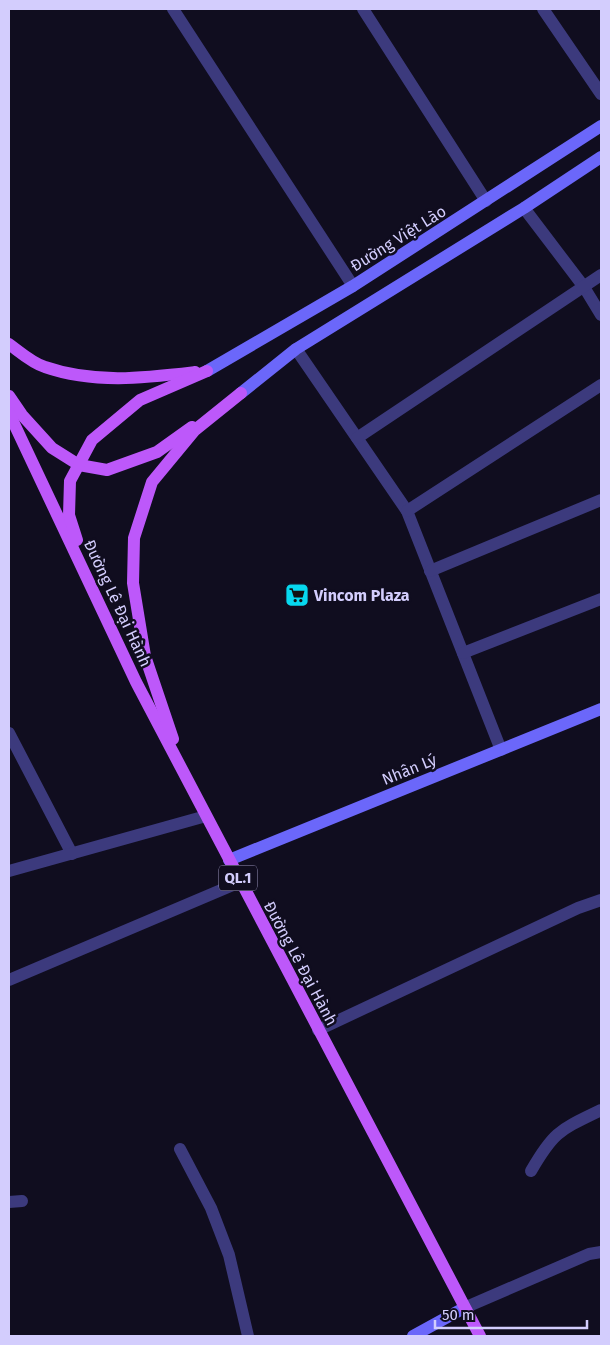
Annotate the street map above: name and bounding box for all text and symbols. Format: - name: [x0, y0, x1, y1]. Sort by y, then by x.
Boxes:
- street label: Đường Việt Lào: [347, 201, 450, 275]
- street label: Đường Lê Đại Hành: [80, 537, 155, 670]
- supermarket icon: Vincom Plaza: [284, 582, 310, 608]
- place label: Vincom Plaza: [313, 586, 410, 605]
- street label: Nhân Lý: [379, 750, 439, 789]
- road number: QL.1: [219, 866, 257, 890]
- street label: Đường Lê Đại Hành: [260, 898, 341, 1029]
- scale bar: [435, 1298, 588, 1330]
- text: 50 m: [442, 1306, 475, 1324]

